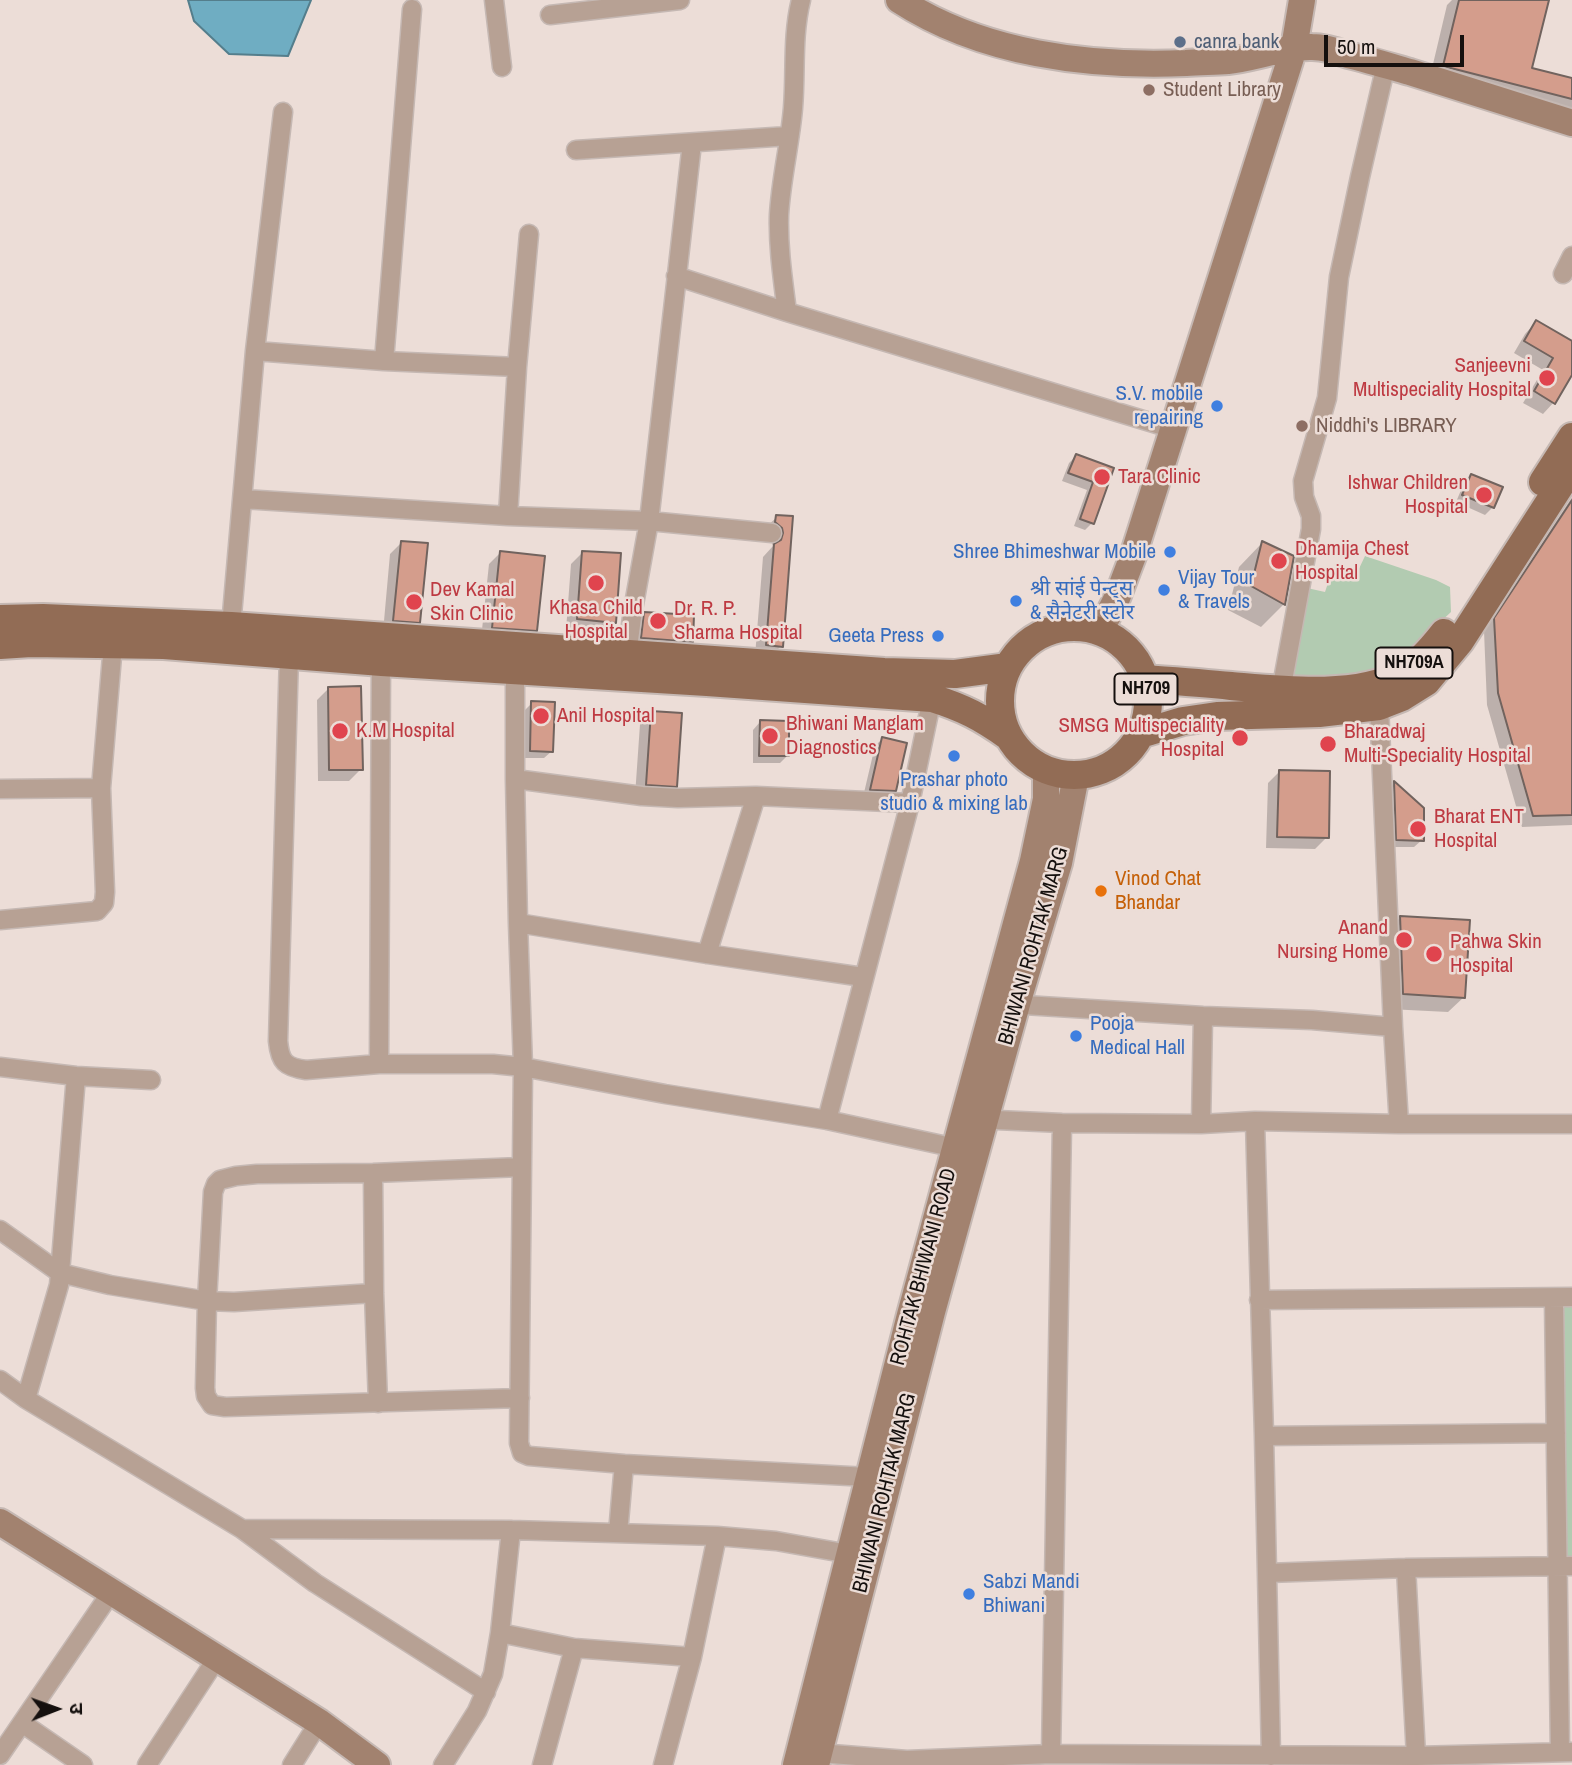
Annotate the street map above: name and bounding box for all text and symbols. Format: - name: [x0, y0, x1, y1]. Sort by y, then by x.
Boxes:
- scale bar: [1327, 21, 1467, 65]
- place label: canra bank: [1194, 29, 1279, 55]
- text: 50 m: [1337, 32, 1375, 61]
- marker: canra bank: [1172, 34, 1188, 50]
- place label: Student Library: [1163, 77, 1281, 103]
- marker: Student Library: [1141, 82, 1157, 98]
- place label: Sanjeevni Multispeciality Hospital: [1353, 353, 1531, 403]
- marker: Sanjeevni Multispeciality Hospital: [1537, 368, 1557, 388]
- place label: S.V. mobile repairing: [1116, 381, 1203, 431]
- marker: S.V. mobile repairing: [1209, 398, 1225, 414]
- place label: Niddhi's LIBRARY: [1316, 413, 1457, 439]
- marker: Niddhi's LIBRARY: [1294, 418, 1310, 434]
- place label: Tara Clinic: [1118, 464, 1201, 490]
- marker: Tara Clinic: [1092, 467, 1112, 487]
- place label: Ishwar Children Hospital: [1347, 470, 1468, 520]
- marker: Ishwar Children Hospital: [1474, 485, 1494, 505]
- place label: Dhamija Chest Hospital: [1295, 536, 1409, 586]
- place label: Shree Bhimeshwar Mobile: [953, 539, 1156, 565]
- marker: Shree Bhimeshwar Mobile: [1162, 544, 1178, 560]
- marker: Dhamija Chest Hospital: [1269, 551, 1289, 571]
- place label: Vijay Tour & Travels: [1178, 565, 1254, 615]
- marker: Khasa Child Hospital: [586, 573, 606, 593]
- place label: श्री सांई पेन्ट्स & सैनेटरी स्टोर: [1030, 576, 1134, 626]
- place label: Dev Kamal Skin Clinic: [430, 577, 514, 627]
- marker: Vijay Tour & Travels: [1156, 582, 1172, 598]
- marker: Dev Kamal Skin Clinic: [404, 592, 424, 612]
- marker: श्री सांई पेन्ट्स & सैनेटरी स्टोर: [1008, 593, 1024, 609]
- place label: Khasa Child Hospital: [549, 595, 643, 645]
- place label: Dr. R. P. Sharma Hospital: [674, 596, 802, 646]
- marker: Dr. R. P. Sharma Hospital: [648, 611, 668, 631]
- place label: Geeta Press: [828, 623, 924, 649]
- marker: Geeta Press: [930, 628, 946, 644]
- road number: NH709A: [1376, 648, 1452, 678]
- road number: NH709: [1114, 674, 1178, 704]
- place label: Anil Hospital: [557, 703, 655, 729]
- marker: Anil Hospital: [531, 706, 551, 726]
- place label: Bhiwani Manglam Diagnostics: [786, 711, 924, 761]
- place label: SMSG Multispeciality Hospital: [1058, 713, 1224, 763]
- place label: K.M Hospital: [356, 718, 455, 744]
- place label: Bharadwaj Multi-Speciality Hospital: [1344, 719, 1531, 769]
- marker: K.M Hospital: [330, 721, 350, 741]
- marker: Bhiwani Manglam Diagnostics: [760, 726, 780, 746]
- marker: SMSG Multispeciality Hospital: [1230, 728, 1250, 748]
- marker: Bharadwaj Multi-Speciality Hospital: [1318, 734, 1338, 754]
- marker: Prashar photo studio & mixing lab: [946, 748, 962, 764]
- place label: Prashar photo studio & mixing lab: [880, 767, 1028, 817]
- place label: Bharat ENT Hospital: [1434, 804, 1524, 854]
- marker: Bharat ENT Hospital: [1408, 819, 1428, 839]
- street label: BHIWANI ROHTAK MARG: [994, 844, 1074, 1048]
- place label: Vinod Chat Bhandar: [1115, 866, 1201, 916]
- marker: Vinod Chat Bhandar: [1093, 883, 1109, 899]
- place label: Anand Nursing Home: [1277, 915, 1388, 965]
- place label: Pahwa Skin Hospital: [1450, 929, 1542, 979]
- marker: Anand Nursing Home: [1394, 930, 1414, 950]
- marker: Pahwa Skin Hospital: [1424, 944, 1444, 964]
- place label: Pooja Medical Hall: [1090, 1011, 1185, 1061]
- marker: Pooja Medical Hall: [1068, 1028, 1084, 1044]
- street label: ROHTAK BHIWANI ROAD: [886, 1166, 962, 1368]
- street label: BHIWANI ROHTAK MARG: [848, 1391, 922, 1595]
- place label: Sabzi Mandi Bhiwani: [983, 1569, 1080, 1619]
- marker: Sabzi Mandi Bhiwani: [961, 1586, 977, 1602]
- north arrow: [21, 1674, 91, 1744]
- text: उ: [64, 1703, 90, 1714]

